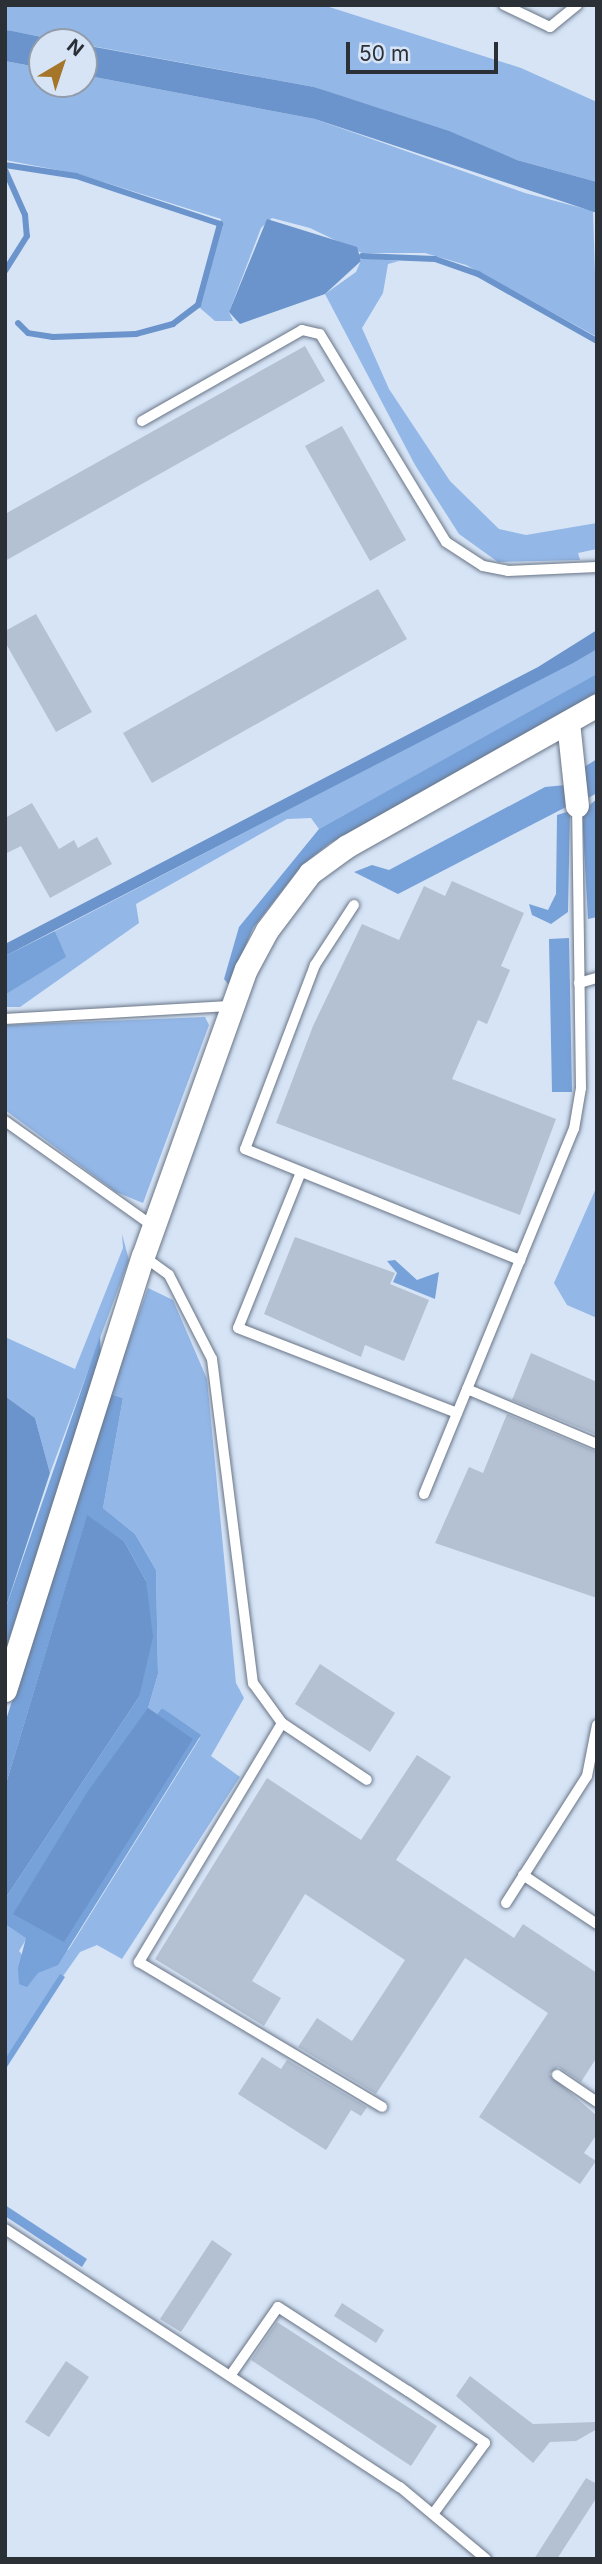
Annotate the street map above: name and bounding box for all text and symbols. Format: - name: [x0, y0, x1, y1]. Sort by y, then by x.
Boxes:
- north arrow: [28, 28, 98, 98]
- scale bar: [350, 28, 502, 72]
- text: N: [62, 34, 88, 61]
- text: 50 m: [359, 41, 409, 66]

